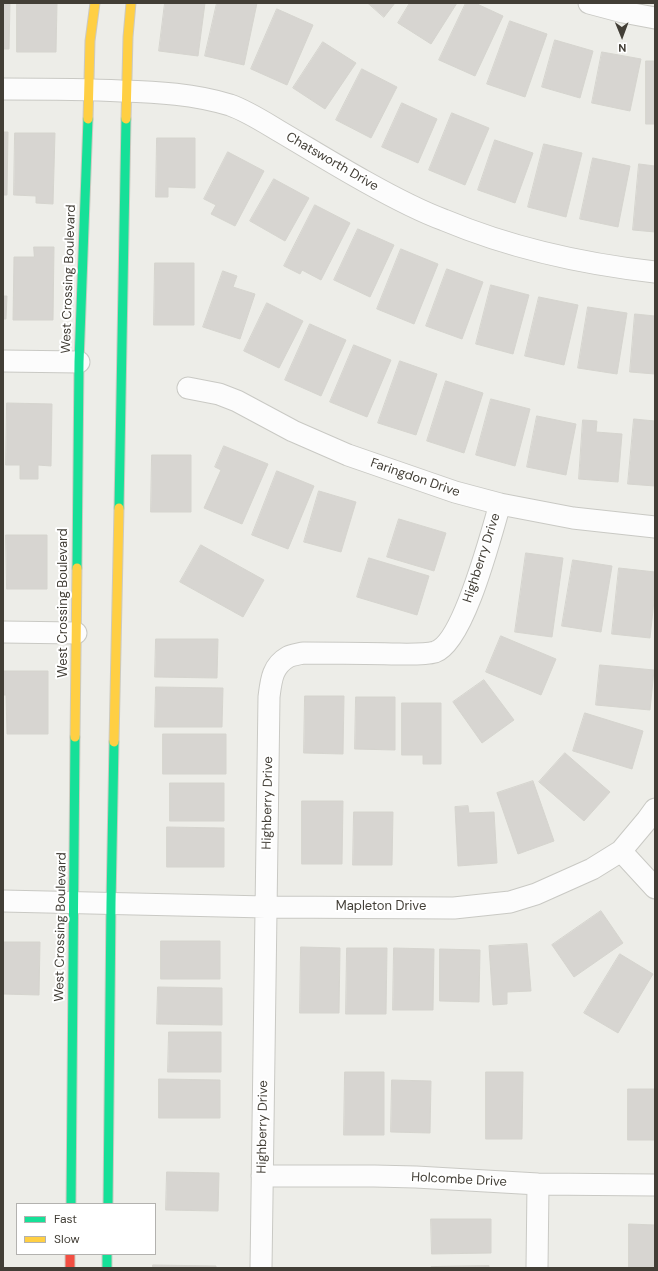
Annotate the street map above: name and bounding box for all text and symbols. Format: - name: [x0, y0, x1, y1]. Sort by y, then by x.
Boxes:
- north arrow: [602, 16, 642, 56]
- text: N: [618, 41, 626, 55]
- street label: Chatsworth Drive: [283, 129, 381, 195]
- street label: West Crossing Boulevard: [59, 204, 79, 354]
- street label: Faringdon Drive: [368, 455, 462, 501]
- street label: Highberry Drive: [460, 511, 504, 605]
- street label: West Crossing Boulevard: [56, 528, 72, 678]
- street label: Highberry Drive: [259, 756, 277, 850]
- street label: West Crossing Boulevard: [52, 852, 70, 1002]
- street label: Mapleton Drive: [336, 899, 426, 915]
- street label: Highberry Drive: [254, 1080, 272, 1174]
- street label: Holcombe Drive: [411, 1170, 507, 1190]
- legend: [16, 1203, 156, 1255]
- text: Fast: [54, 1211, 77, 1227]
- text: Slow: [54, 1231, 80, 1247]

